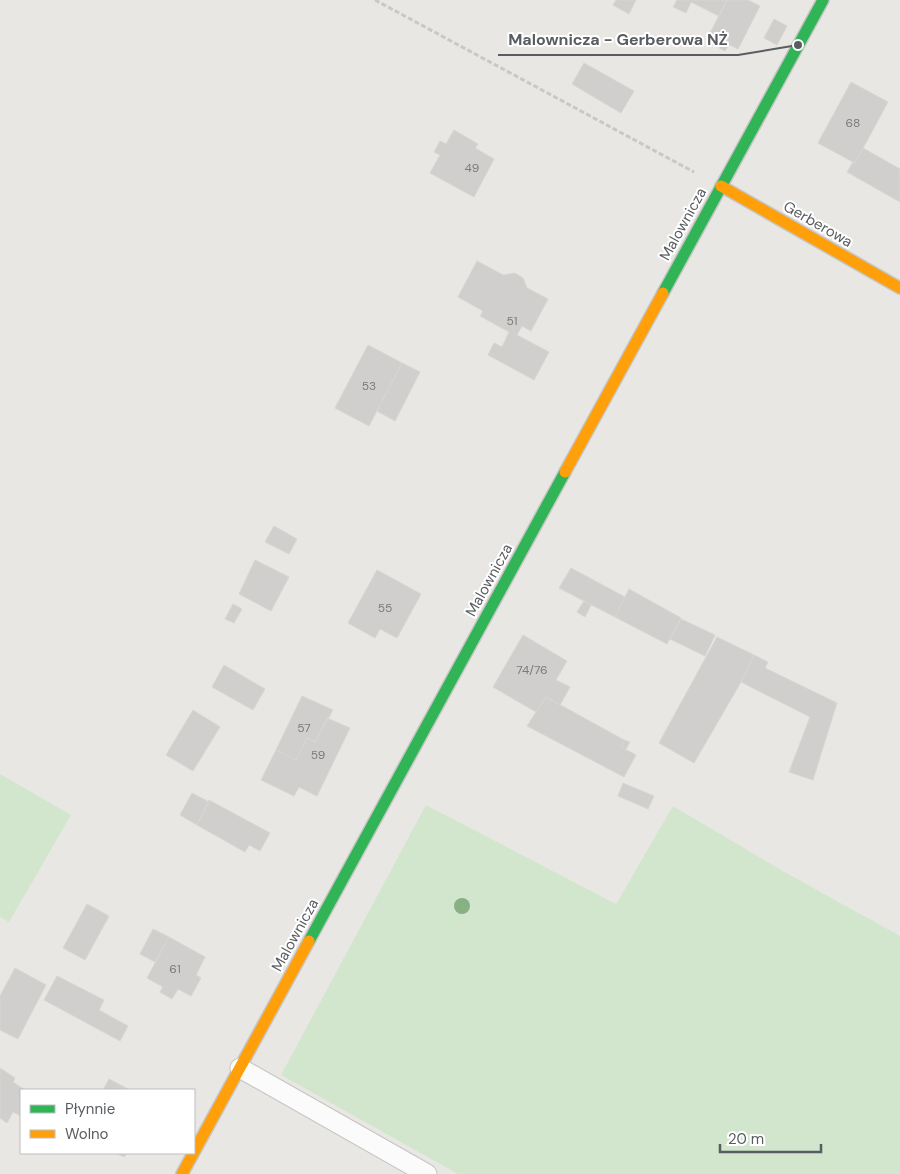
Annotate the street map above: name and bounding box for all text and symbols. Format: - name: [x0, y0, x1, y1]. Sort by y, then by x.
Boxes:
- callout: Malownicza - Gerberowa NŻ: [498, 24, 738, 55]
- text: Malownicza - Gerberowa NŻ: [508, 29, 728, 50]
- house number: 68: [846, 115, 860, 131]
- house number: 49: [465, 160, 479, 176]
- street label: Malownicza: [655, 184, 711, 264]
- street label: Gerberowa: [780, 196, 856, 252]
- house number: 51: [506, 313, 518, 329]
- house number: 53: [362, 378, 376, 394]
- street label: Malownicza: [461, 540, 517, 620]
- house number: 55: [378, 600, 392, 616]
- house number: 74/76: [516, 662, 548, 678]
- house number: 57: [297, 720, 311, 736]
- house number: 59: [311, 747, 325, 763]
- street label: Malownicza: [267, 895, 323, 975]
- house number: 61: [169, 961, 181, 977]
- legend: [20, 1089, 195, 1154]
- text: Płynnie: [65, 1099, 115, 1119]
- scale bar: [720, 1122, 821, 1154]
- text: Wolno: [65, 1124, 109, 1144]
- text: 20 m: [728, 1129, 764, 1149]

